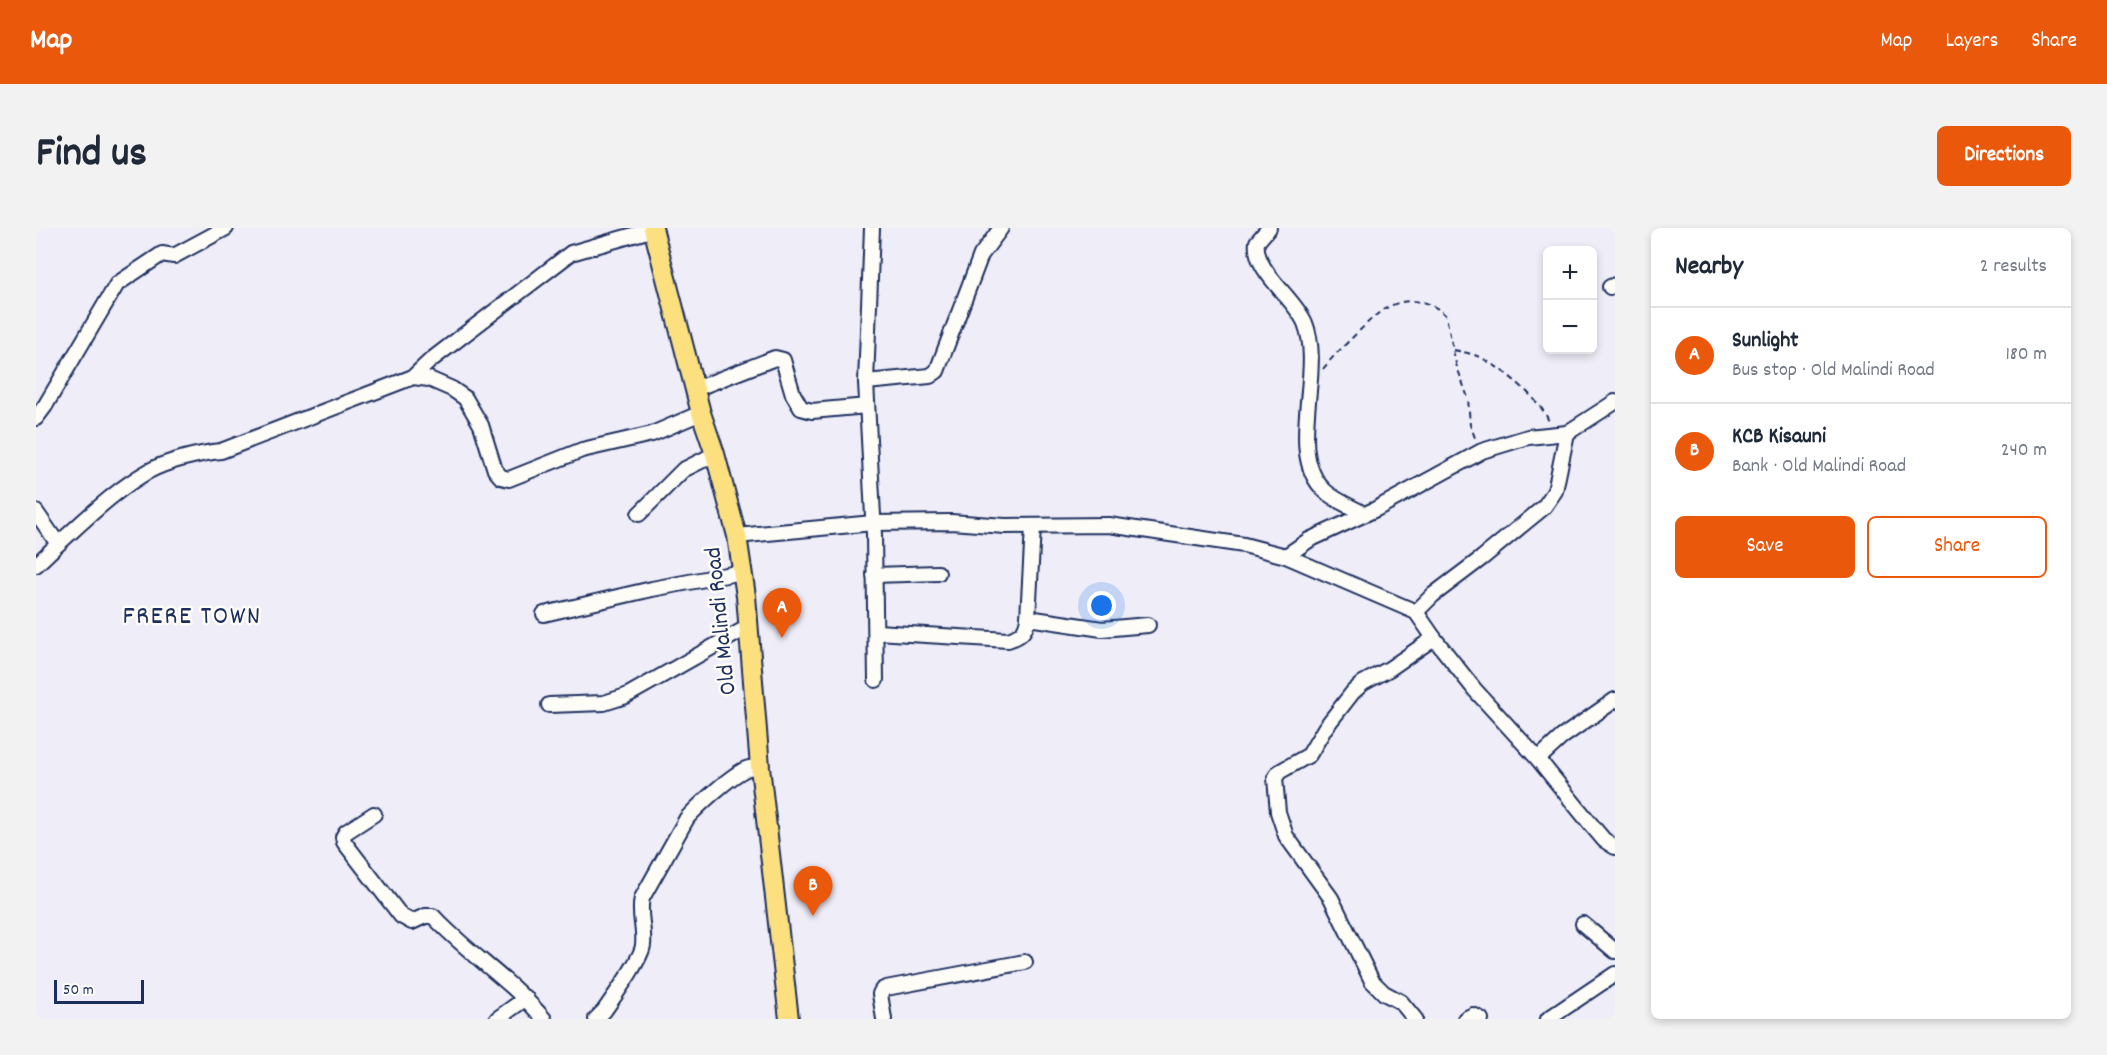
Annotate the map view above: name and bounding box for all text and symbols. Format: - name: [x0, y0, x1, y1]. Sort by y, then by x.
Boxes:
- text: Map: [30, 22, 72, 62]
- text: Map: [1881, 27, 1912, 57]
- text: Layers: [1945, 27, 1998, 57]
- text: Share: [2031, 27, 2077, 57]
- text: Find us: [36, 126, 147, 186]
- button: Directions: [1937, 126, 2071, 186]
- map controls: [1543, 246, 1597, 354]
- button: +: [1543, 246, 1597, 300]
- text: Nearby: [1675, 249, 1743, 286]
- text: 2 results: [1980, 253, 2047, 281]
- button: −: [1543, 300, 1597, 354]
- text: Sunlight: [1732, 326, 1798, 357]
- text: A: [1689, 341, 1700, 369]
- text: 180 m: [2005, 341, 2047, 369]
- text: Bus stop · Old Malindi Road: [1732, 357, 1935, 385]
- text: KCB Kisauni: [1732, 422, 1826, 453]
- text: B: [1690, 437, 1699, 465]
- text: 240 m: [2001, 437, 2047, 465]
- text: Bank · Old Malindi Road: [1732, 453, 1906, 481]
- button: Save: [1675, 516, 1855, 578]
- button: Share: [1867, 516, 2047, 578]
- street label: Old Malindi Road: [697, 545, 747, 697]
- pin: A: [762, 588, 802, 638]
- your location: [1087, 591, 1116, 620]
- district label: FRERE TOWN: [122, 598, 262, 637]
- pin: B: [794, 866, 832, 916]
- scale bar: [54, 977, 144, 1004]
- text: 50 m: [63, 979, 94, 1002]

